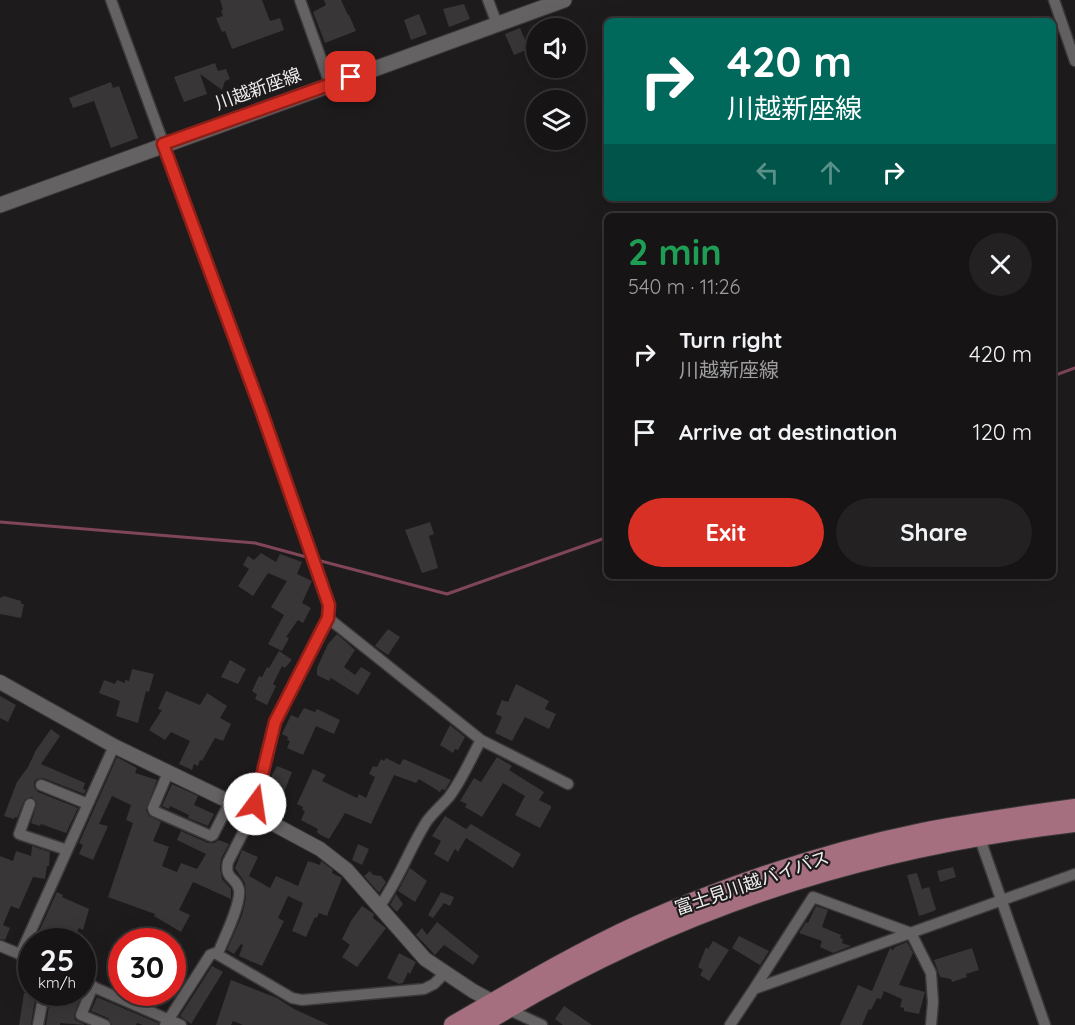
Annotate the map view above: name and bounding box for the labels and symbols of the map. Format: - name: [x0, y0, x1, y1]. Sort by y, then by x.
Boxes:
- pin: [325, 51, 376, 102]
- street label: 川越新座線: [212, 62, 304, 115]
- position arrow: [223, 772, 287, 836]
- street label: 富士見川越バイパス: [672, 845, 832, 920]
- speed limit sign: 30: [108, 928, 186, 1006]

